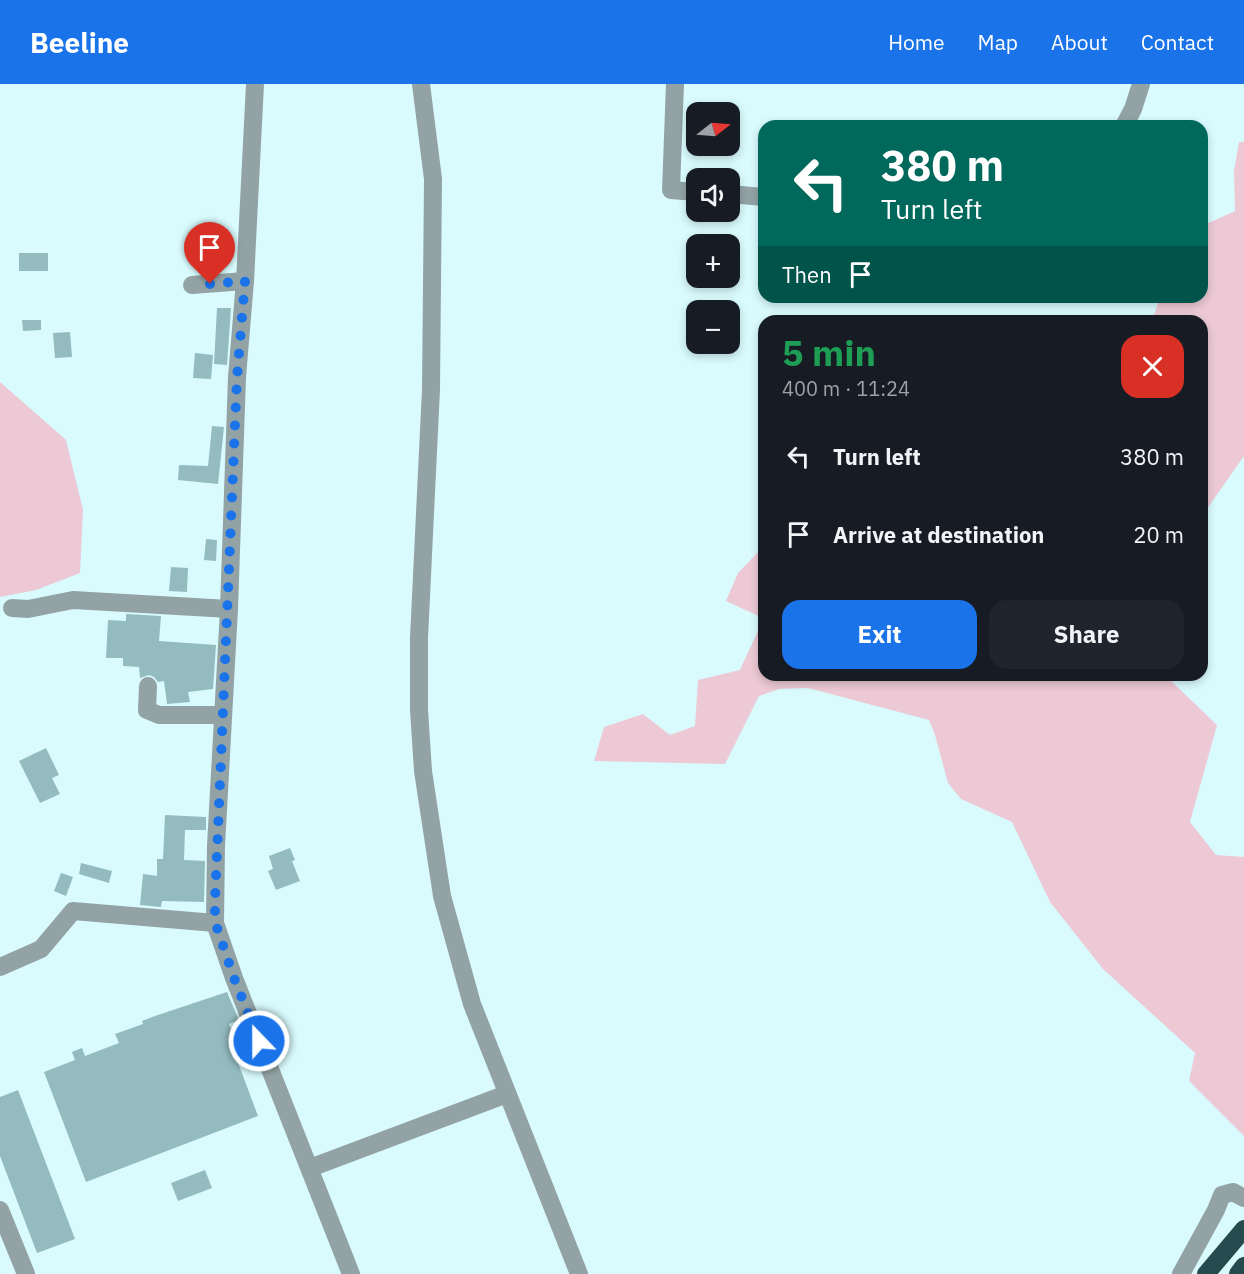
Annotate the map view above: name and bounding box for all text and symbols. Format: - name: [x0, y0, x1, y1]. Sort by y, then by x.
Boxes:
- text: Beeline: [30, 24, 129, 61]
- text: Home: [888, 28, 945, 56]
- text: Map: [978, 28, 1018, 56]
- text: About: [1051, 28, 1108, 56]
- text: Contact: [1141, 28, 1214, 56]
- north arrow: [686, 102, 740, 156]
- map controls: [686, 102, 740, 354]
- text: 380 m: [881, 138, 1004, 193]
- icon: left: [782, 144, 860, 222]
- button: sound: [686, 168, 740, 222]
- text: Turn left: [881, 191, 982, 226]
- pin: [184, 222, 235, 284]
- icon: arrive: [193, 231, 226, 264]
- button: +: [686, 234, 740, 288]
- icon: arrive: [844, 258, 877, 291]
- text: Then: [782, 260, 832, 289]
- button: −: [686, 300, 740, 354]
- text: 5 min: [782, 329, 876, 376]
- button: close: [1121, 335, 1184, 398]
- text: 400 m · 11:24: [782, 375, 910, 402]
- icon: left: [782, 440, 815, 473]
- text: Turn left: [833, 442, 921, 471]
- text: 380 m: [1120, 442, 1184, 471]
- icon: arrive: [782, 518, 815, 551]
- text: Arrive at destination: [833, 520, 1044, 549]
- text: 20 m: [1133, 520, 1184, 549]
- button: Exit: [782, 600, 977, 669]
- button: Share: [989, 600, 1184, 669]
- position arrow: [227, 1009, 291, 1073]

